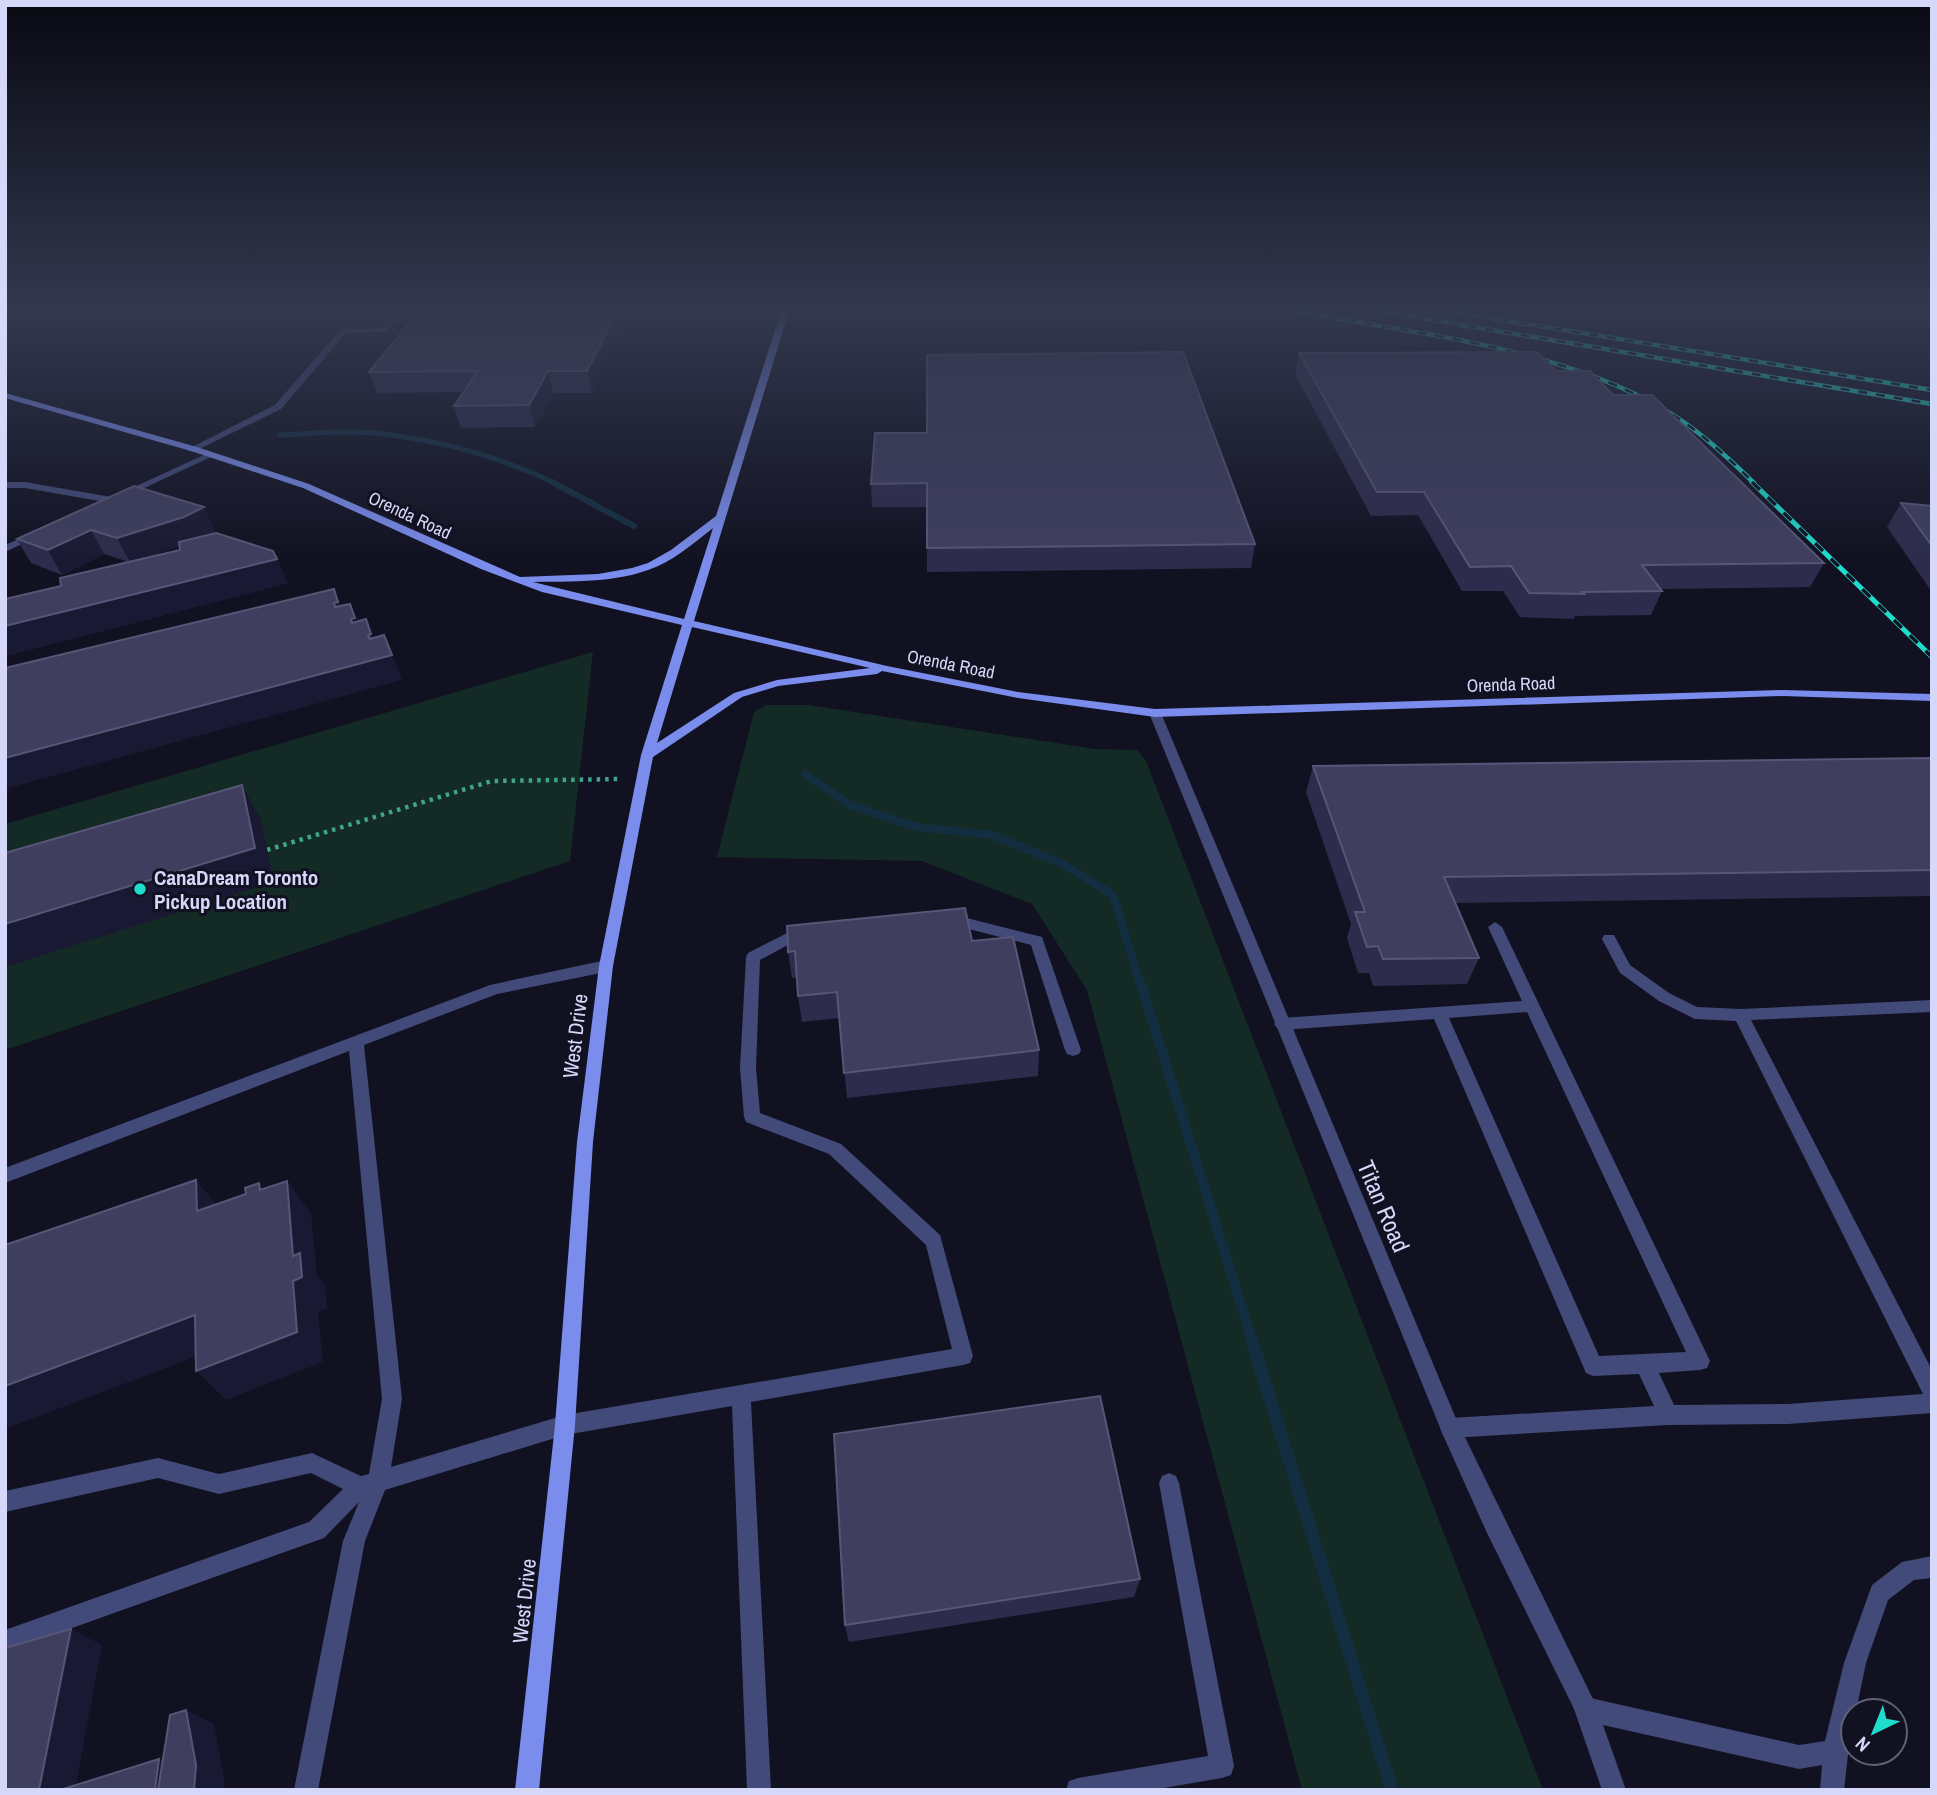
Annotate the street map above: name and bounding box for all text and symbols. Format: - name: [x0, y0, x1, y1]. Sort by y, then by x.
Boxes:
- street label: Orenda Road: [365, 485, 455, 545]
- street label: Orenda Road: [905, 643, 997, 685]
- street label: Orenda Road: [1466, 670, 1556, 698]
- place label: CanaDream Toronto Pickup Location: [154, 863, 318, 916]
- marker: CanaDream Toronto Pickup Location: [132, 881, 148, 897]
- street label: West Drive: [555, 992, 595, 1080]
- street label: Titan Road: [1350, 1155, 1418, 1257]
- street label: West Drive: [505, 1557, 543, 1645]
- north arrow: [1839, 1697, 1909, 1767]
- text: N: [1849, 1731, 1875, 1758]

